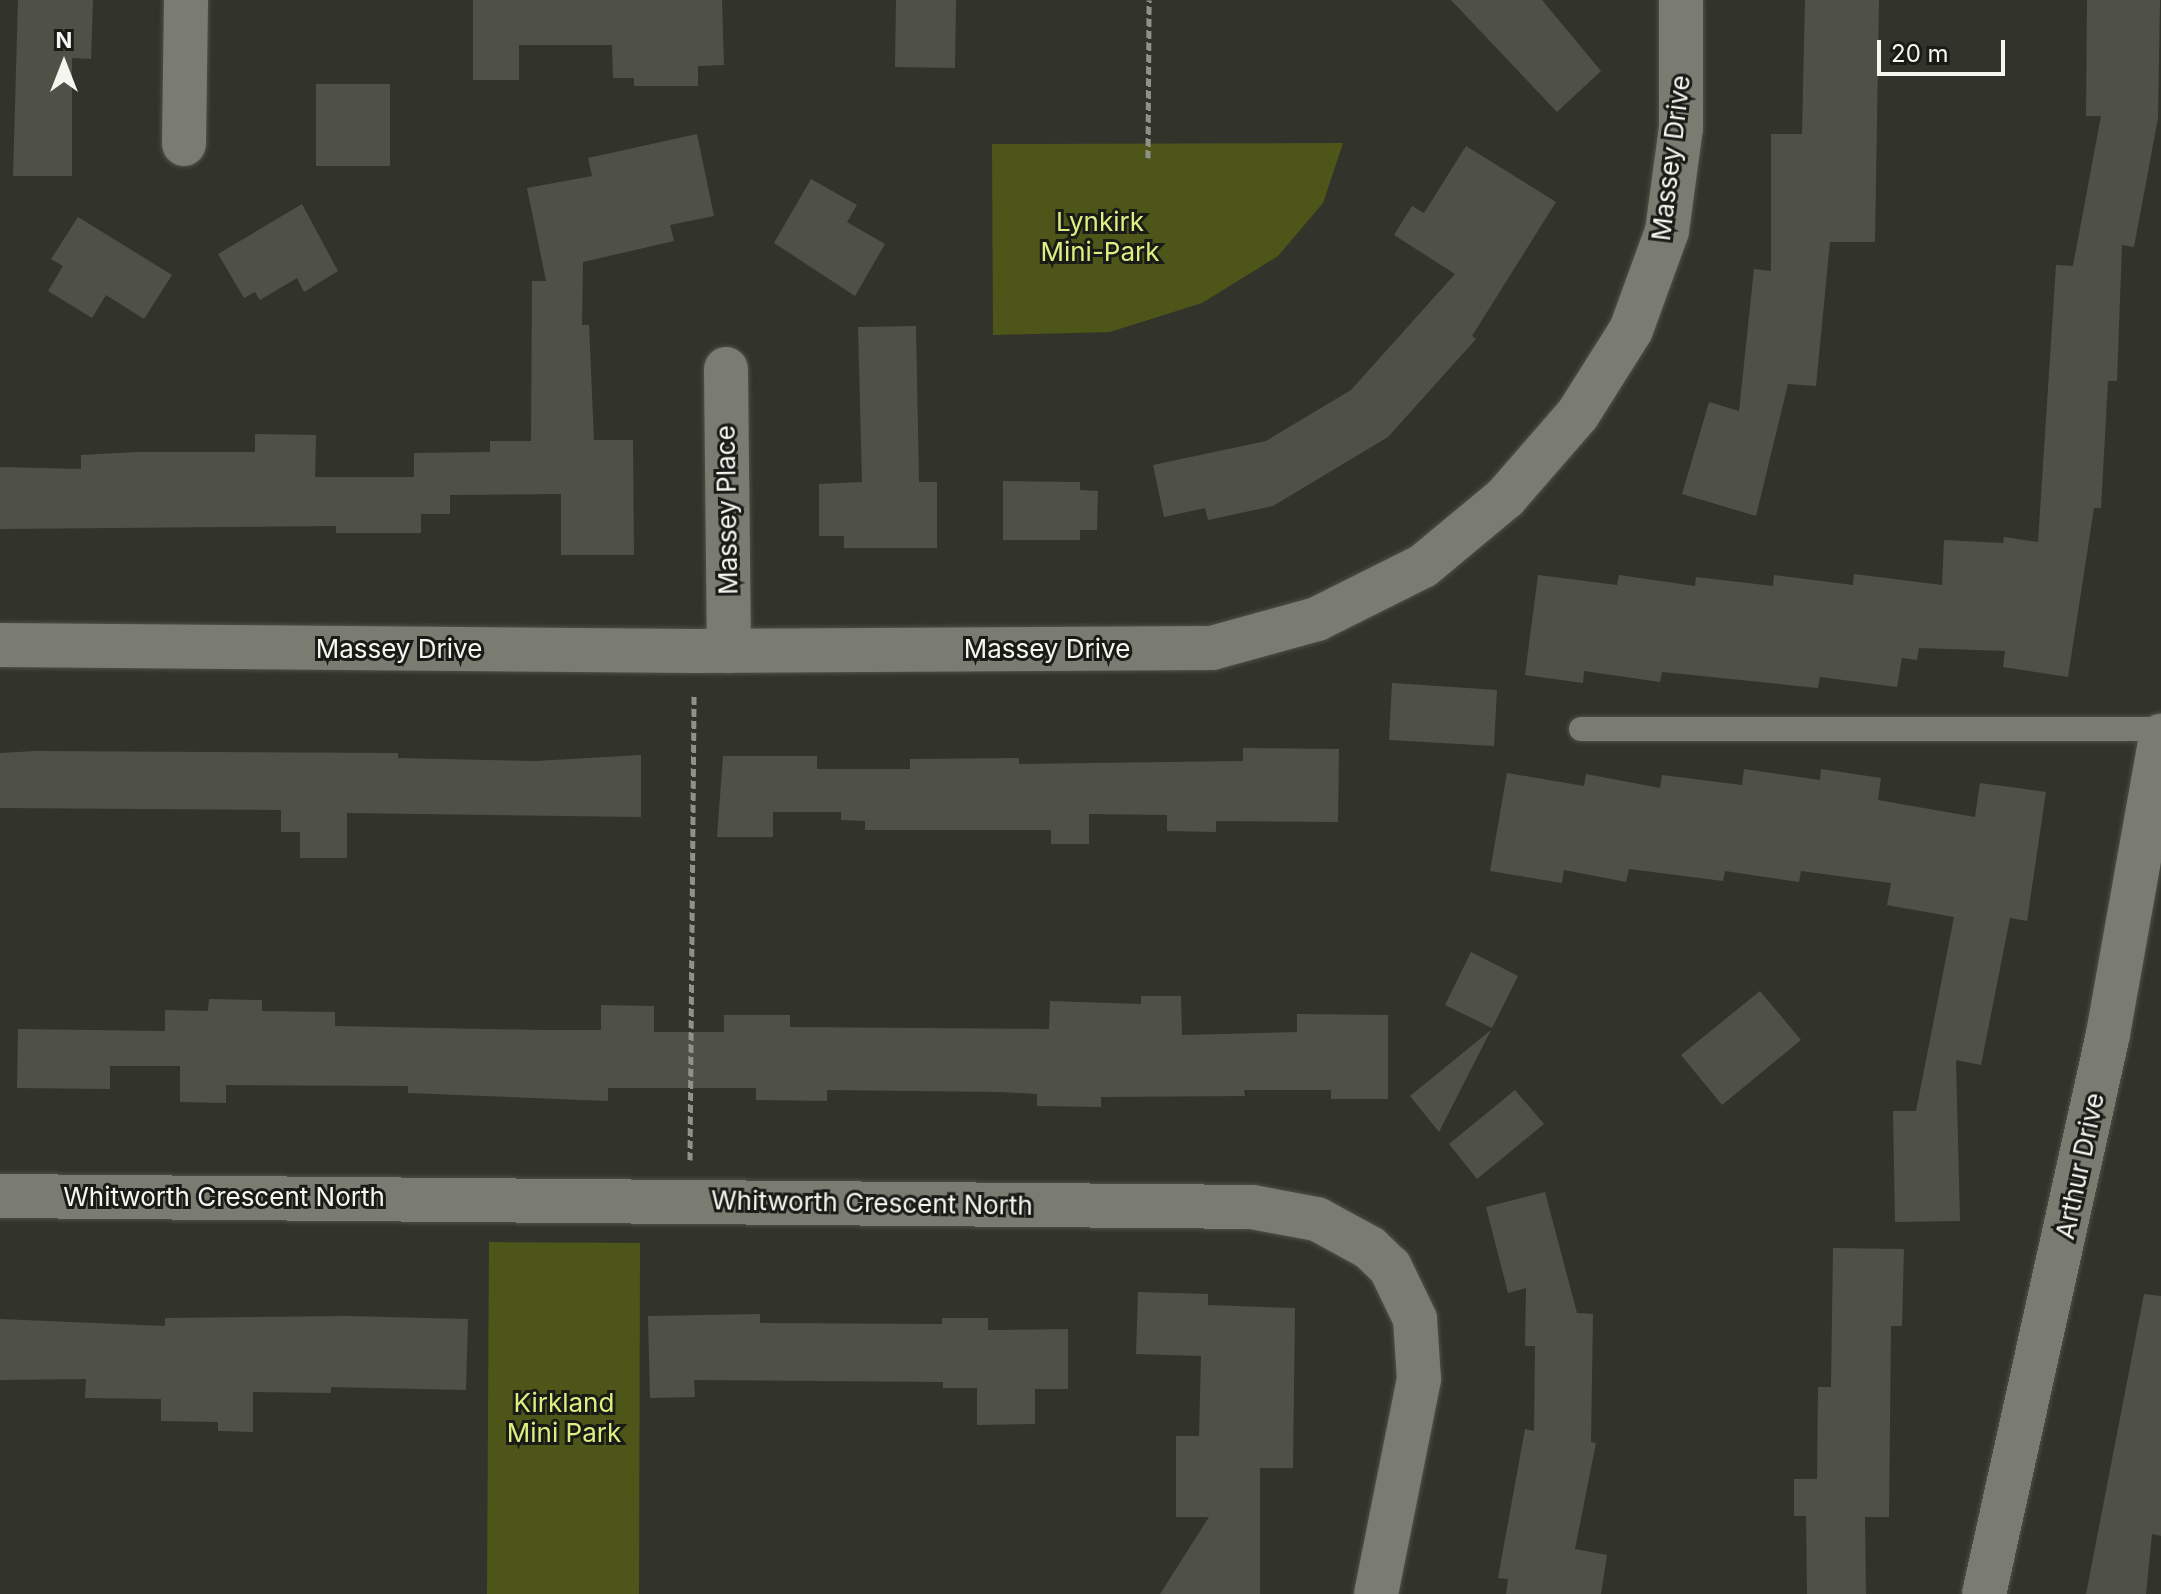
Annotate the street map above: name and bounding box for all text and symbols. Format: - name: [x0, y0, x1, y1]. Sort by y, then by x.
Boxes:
- north arrow: [24, 24, 104, 104]
- scale bar: [1881, 24, 2009, 74]
- text: N: [56, 27, 72, 53]
- text: 20 m: [1891, 39, 1949, 68]
- street label: Massey Drive: [1645, 73, 1697, 243]
- park label: Lynkirk Mini-Park: [1040, 206, 1160, 268]
- street label: Massey Place: [710, 425, 744, 595]
- street label: Massey Drive: [316, 633, 482, 665]
- street label: Massey Drive: [964, 633, 1130, 665]
- street label: Arthur Drive: [2049, 1090, 2111, 1242]
- street label: Whitworth Crescent North: [63, 1181, 385, 1213]
- street label: Whitworth Crescent North: [711, 1185, 1033, 1221]
- park label: Kirkland Mini Park: [507, 1387, 621, 1448]

